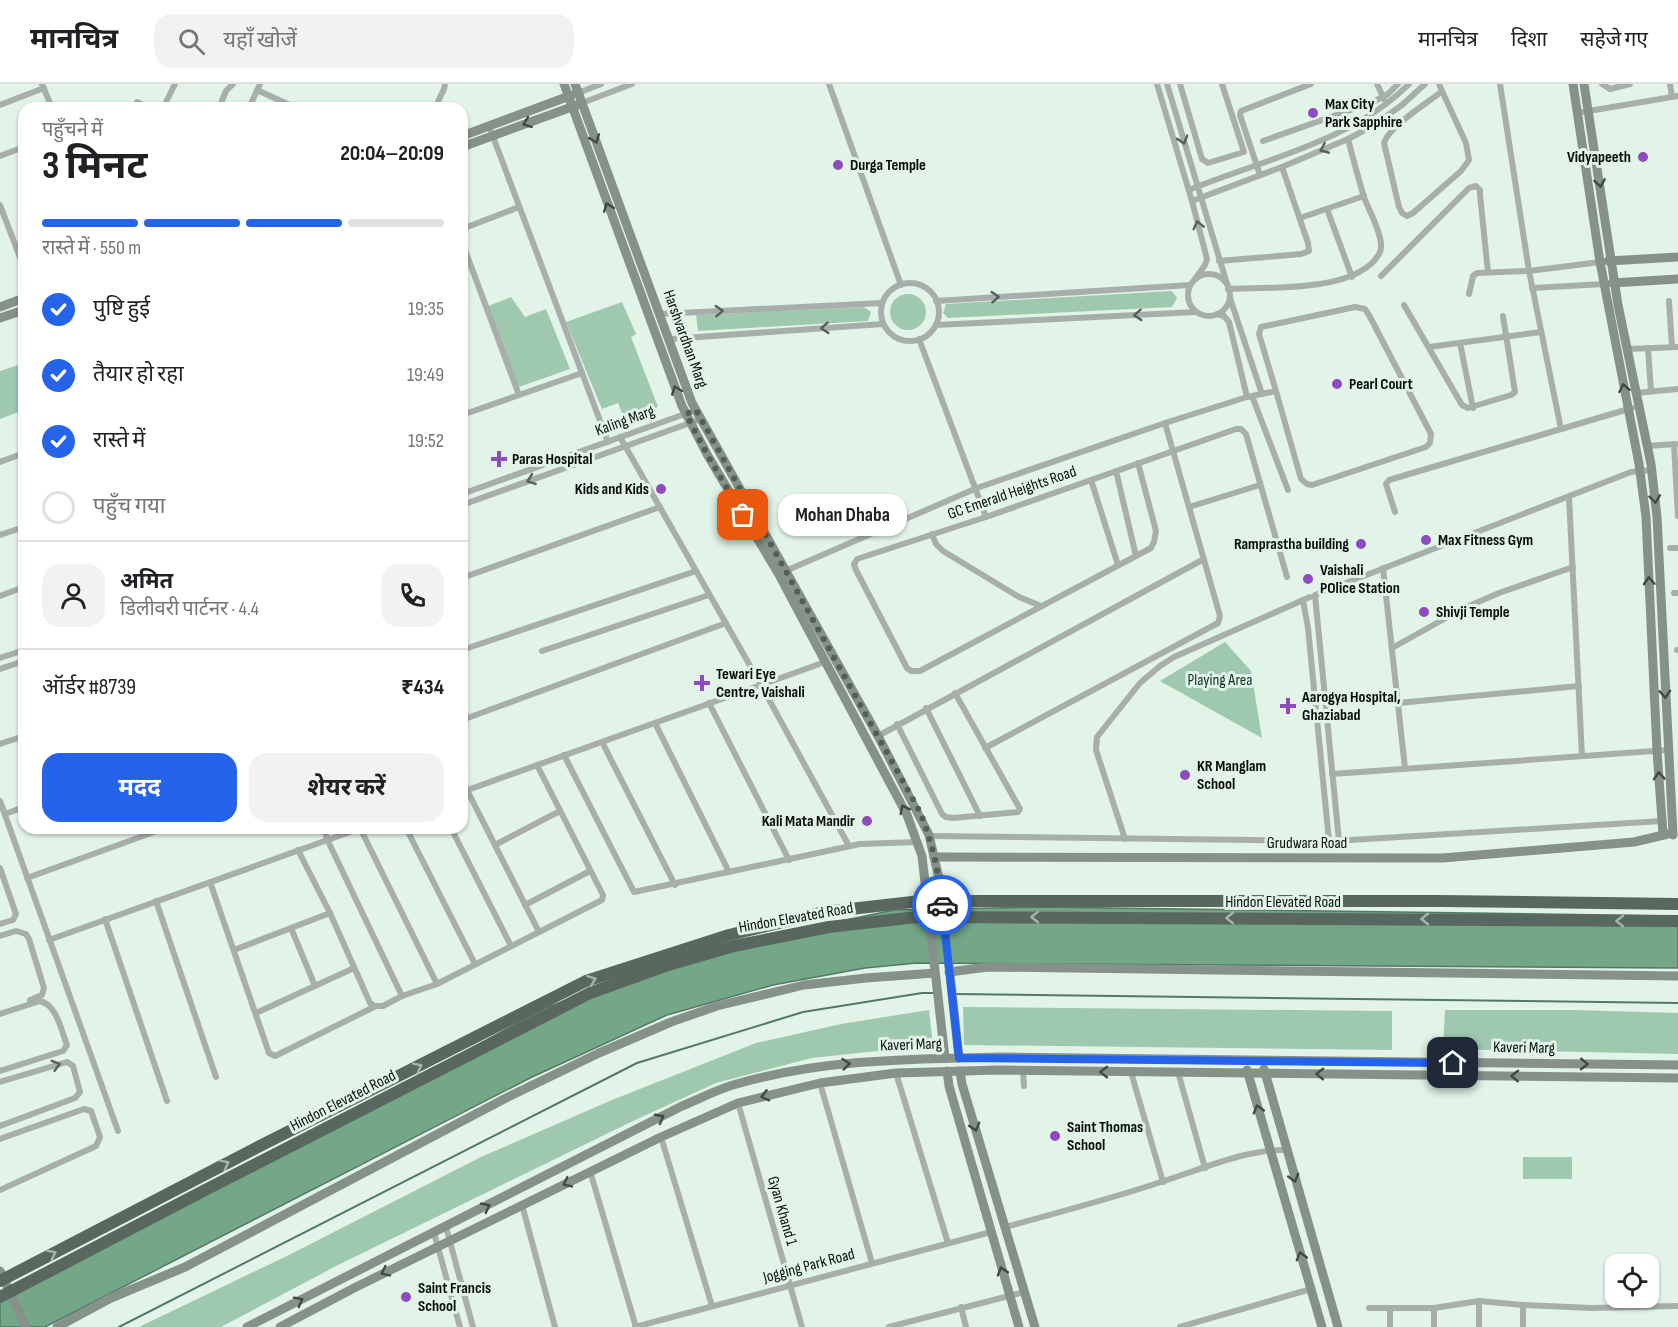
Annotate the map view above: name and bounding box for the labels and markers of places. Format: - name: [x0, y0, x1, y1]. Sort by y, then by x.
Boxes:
- place label: Max City Park Sapphire: [1325, 95, 1403, 132]
- marker: Max City Park Sapphire: [1306, 106, 1320, 120]
- place label: Vidyapeeth: [1567, 148, 1631, 167]
- marker: Vidyapeeth: [1636, 150, 1650, 164]
- place label: Durga Temple: [850, 156, 926, 175]
- marker: Durga Temple: [831, 158, 845, 172]
- place label: Pearl Court: [1349, 375, 1413, 394]
- marker: Pearl Court: [1330, 377, 1344, 391]
- marker: Paras Hospital: [490, 450, 508, 468]
- place label: Paras Hospital: [512, 450, 592, 469]
- place label: Kids and Kids: [575, 480, 649, 499]
- marker: Kids and Kids: [654, 482, 668, 496]
- pin: [717, 489, 768, 540]
- callout: Mohan Dhaba: [779, 494, 908, 536]
- place label: Max Fitness Gym: [1438, 531, 1533, 550]
- marker: Max Fitness Gym: [1419, 533, 1433, 547]
- place label: Ramprastha building: [1234, 535, 1349, 554]
- marker: Ramprastha building: [1354, 537, 1368, 551]
- place label: Vaishali POlice Station: [1320, 561, 1400, 598]
- marker: Vaishali POlice Station: [1301, 572, 1315, 586]
- place label: Shivji Temple: [1436, 603, 1510, 622]
- marker: Shivji Temple: [1417, 605, 1431, 619]
- place label: Tewari Eye Centre, Vaishali: [716, 665, 805, 702]
- marker: Tewari Eye Centre, Vaishali: [693, 674, 711, 692]
- place label: Aarogya Hospital, Ghaziabad: [1301, 688, 1401, 725]
- marker: Aarogya Hospital, Ghaziabad: [1279, 697, 1297, 715]
- place label: KR Manglam School: [1197, 757, 1266, 794]
- marker: KR Manglam School: [1178, 768, 1192, 782]
- place label: Kali Mata Mandir: [762, 812, 855, 831]
- marker: Kali Mata Mandir: [860, 814, 874, 828]
- pin: [1427, 1037, 1478, 1088]
- place label: Saint Thomas School: [1067, 1118, 1143, 1155]
- marker: Saint Thomas School: [1048, 1129, 1062, 1143]
- place label: Saint Francis School: [418, 1279, 491, 1316]
- marker: Saint Francis School: [399, 1290, 413, 1304]

